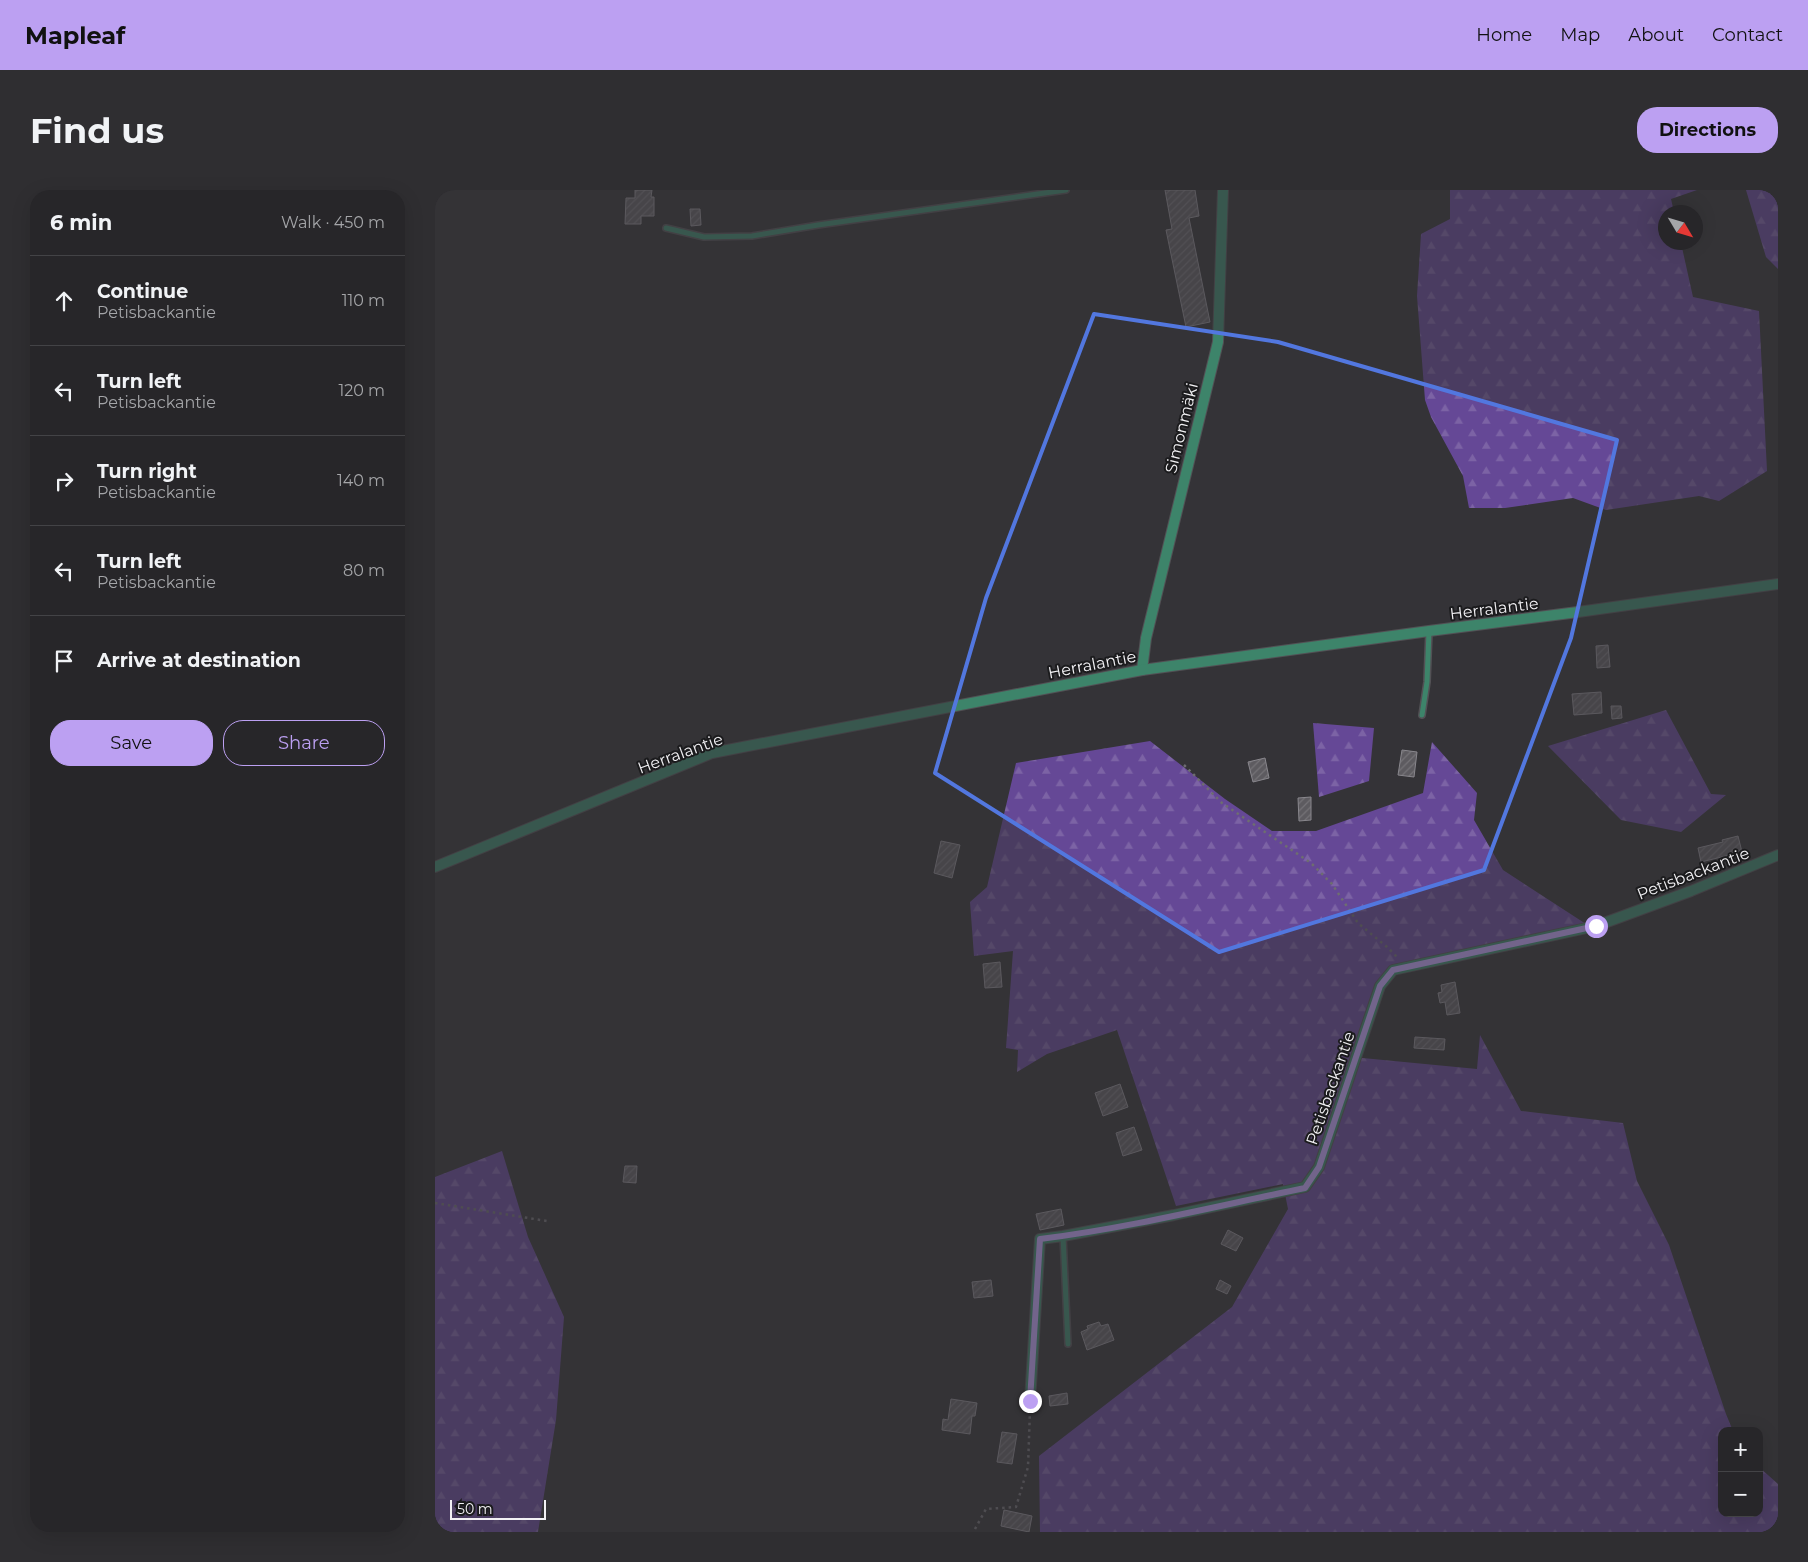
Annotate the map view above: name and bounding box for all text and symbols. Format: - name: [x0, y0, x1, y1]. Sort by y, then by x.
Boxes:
- text: Mapleaf: [25, 21, 125, 50]
- text: Home: [1476, 24, 1532, 46]
- text: Map: [1560, 24, 1600, 46]
- text: About: [1628, 24, 1684, 46]
- text: Contact: [1712, 24, 1783, 46]
- button: Directions: [1637, 107, 1778, 153]
- text: Find us: [30, 109, 164, 152]
- north arrow: [1658, 205, 1703, 250]
- text: 6 min: [50, 210, 112, 235]
- text: Walk · 450 m: [281, 213, 385, 232]
- text: Continue: [97, 280, 188, 303]
- icon: ahead: [50, 287, 78, 315]
- text: 110 m: [342, 291, 385, 310]
- text: Petisbackantie: [97, 303, 216, 322]
- text: Turn left: [97, 370, 182, 393]
- icon: left: [50, 377, 78, 405]
- text: 120 m: [338, 381, 385, 400]
- street label: Simonmäki: [1161, 381, 1202, 475]
- text: Petisbackantie: [97, 393, 216, 412]
- text: Turn right: [97, 460, 197, 483]
- icon: right: [50, 467, 78, 495]
- text: 140 m: [337, 471, 385, 490]
- text: Petisbackantie: [97, 483, 216, 502]
- text: Turn left: [97, 550, 182, 573]
- icon: left: [50, 557, 78, 585]
- text: 80 m: [343, 561, 385, 580]
- text: Petisbackantie: [97, 573, 216, 592]
- street label: Herralantie: [1449, 594, 1539, 623]
- icon: arrive: [50, 647, 78, 675]
- street label: Herralantie: [1047, 647, 1138, 682]
- text: Arrive at destination: [97, 649, 301, 672]
- button: Save: [50, 720, 213, 766]
- button: Share: [223, 720, 385, 766]
- street label: Herralantie: [635, 729, 725, 778]
- street label: Petisbackantie: [1634, 843, 1752, 904]
- route start: [1585, 915, 1608, 938]
- street label: Petisbackantie: [1302, 1029, 1359, 1147]
- route end: [1019, 1390, 1042, 1413]
- map controls: [1718, 1427, 1763, 1517]
- button: +: [1718, 1427, 1763, 1472]
- button: −: [1718, 1472, 1763, 1517]
- scale bar: [450, 1497, 546, 1520]
- text: 50 m: [457, 1500, 493, 1518]

